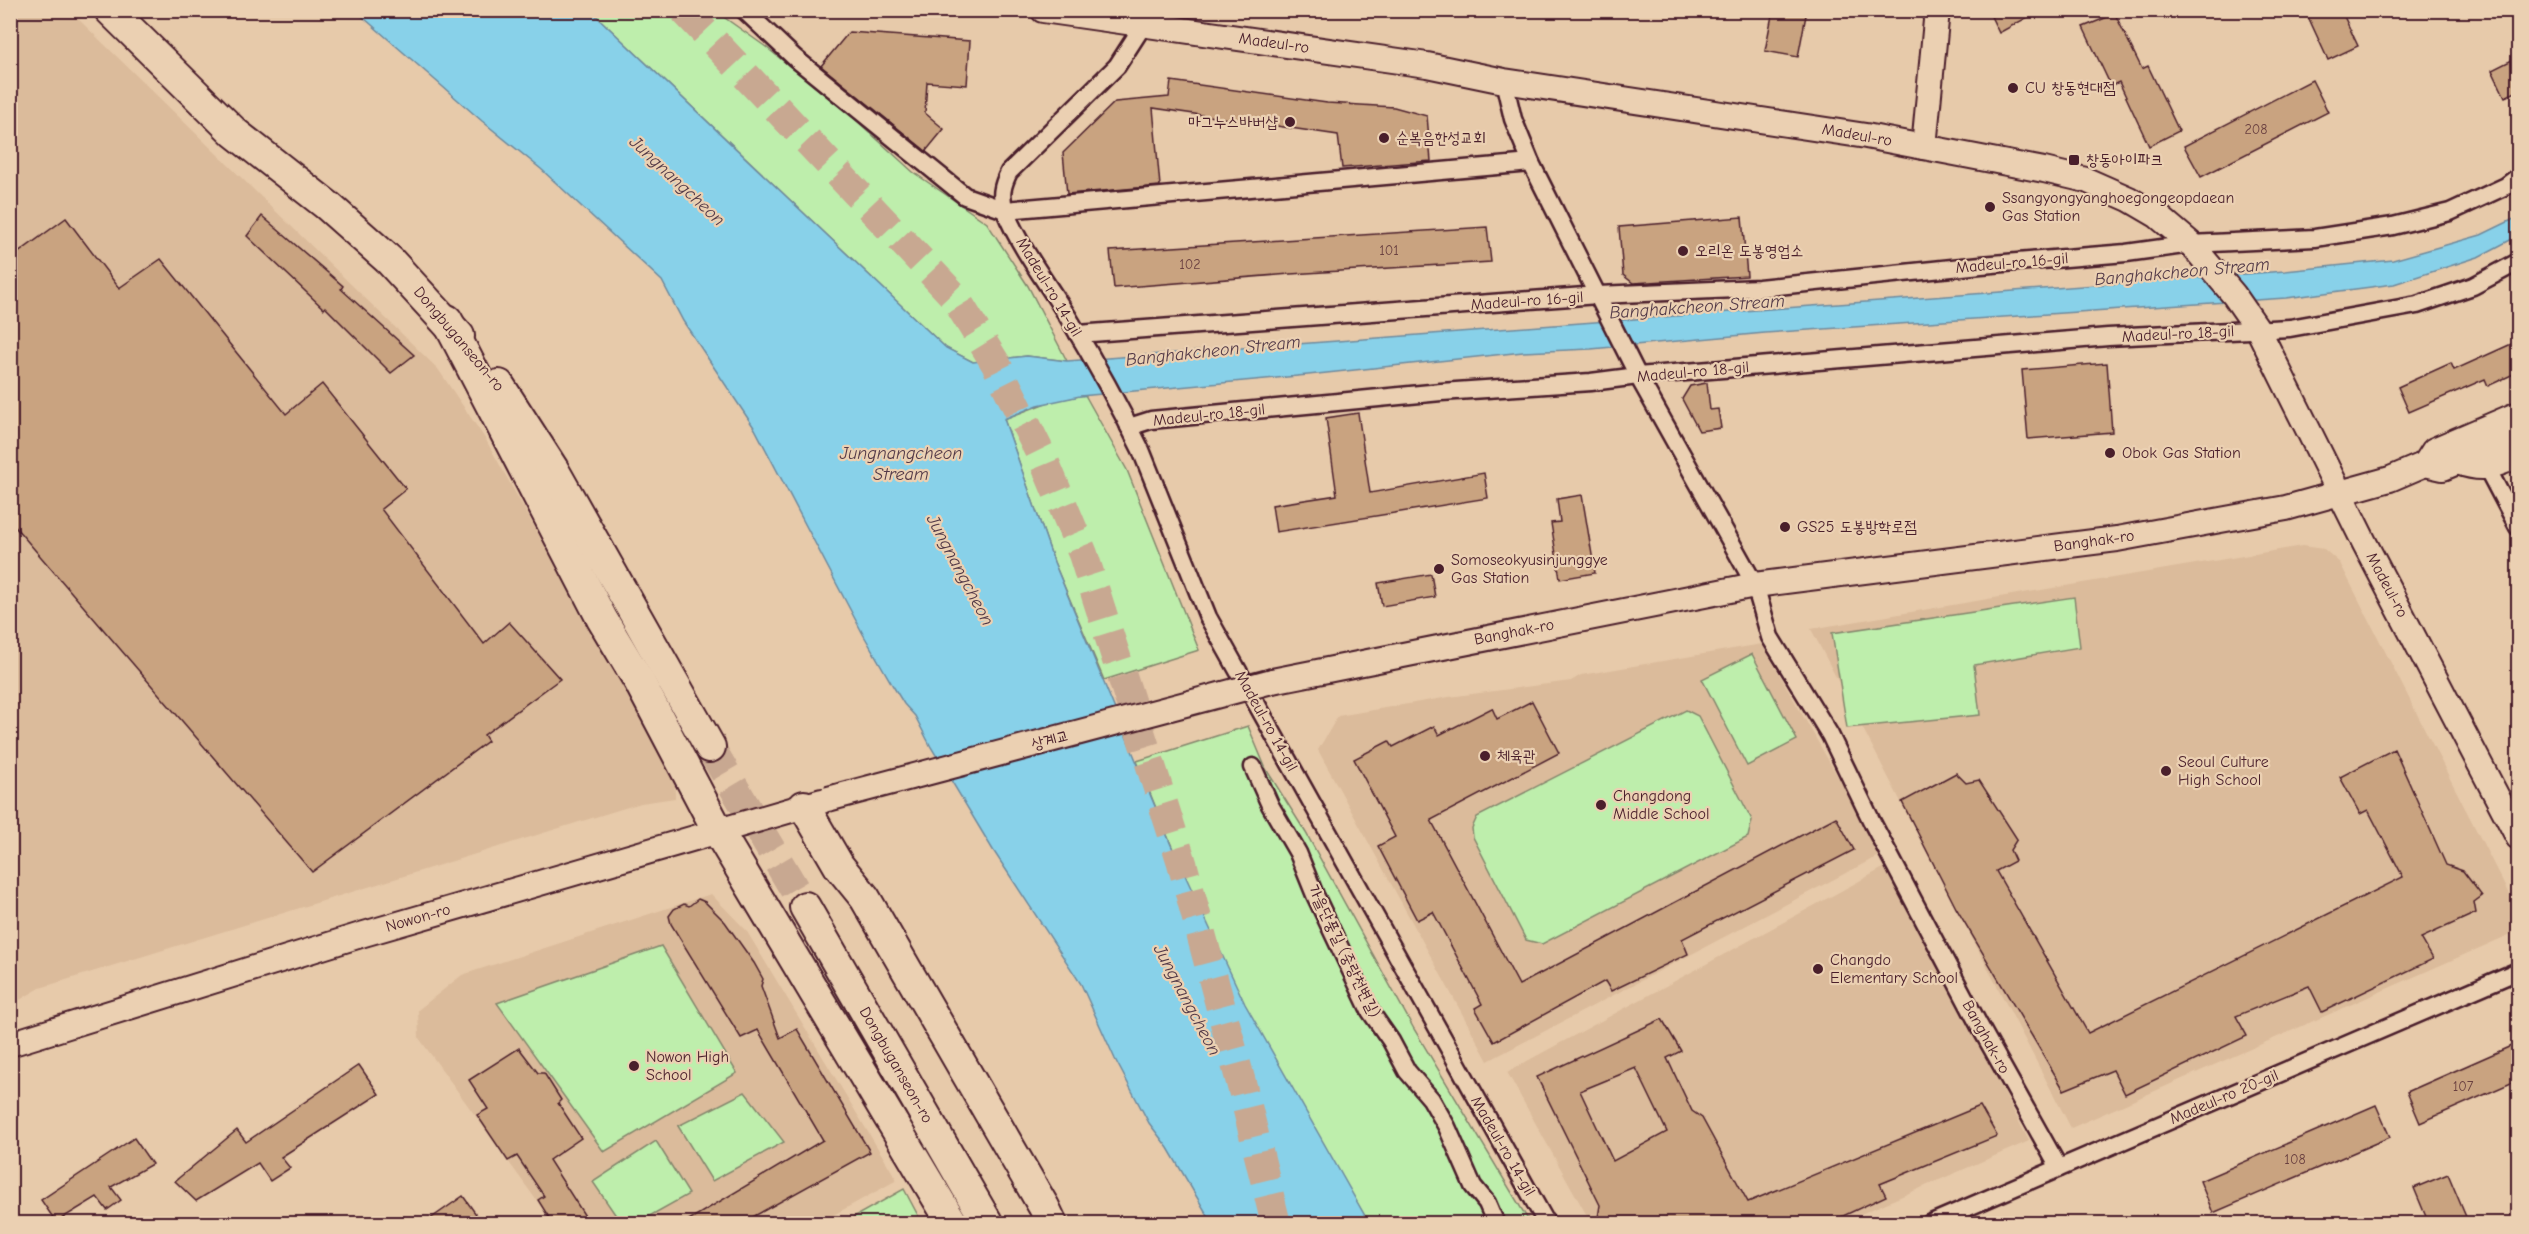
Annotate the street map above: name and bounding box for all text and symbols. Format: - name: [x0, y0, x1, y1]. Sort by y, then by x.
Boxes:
- street label: Madeul-ro: [1238, 29, 1310, 57]
- place label: CU 창동현대점: [2025, 79, 2116, 97]
- marker: CU 창동현대점: [2006, 81, 2020, 95]
- place label: 마그누스바버샵: [1188, 113, 1278, 131]
- marker: 마그누스바버샵: [1283, 115, 1297, 129]
- street label: Madeul-ro: [1821, 120, 1893, 150]
- house number: 208: [2244, 121, 2268, 138]
- place label: 순복음한성교회: [1396, 129, 1486, 147]
- water label: Jungnangcheon: [624, 131, 729, 230]
- marker: 순복음한성교회: [1377, 131, 1391, 145]
- place label: 창동아이파크: [2086, 151, 2163, 169]
- marker: 창동아이파크: [2067, 153, 2081, 167]
- place label: Ssangyongyanghoegongeopdaean Gas Station: [2002, 189, 2234, 225]
- marker: Ssangyongyanghoegongeopdaean Gas Station: [1983, 200, 1997, 214]
- street label: Madeul-ro 14-gil: [1012, 234, 1086, 340]
- house number: 101: [1379, 242, 1399, 259]
- place label: 오리온 도봉영업소: [1695, 242, 1803, 260]
- marker: 오리온 도봉영업소: [1676, 244, 1690, 258]
- street label: Madeul-ro 16-gil: [1955, 249, 2069, 277]
- water label: Banghakcheon Stream: [2093, 254, 2271, 290]
- house number: 102: [1179, 256, 1201, 273]
- street label: Dongbuganseon-ro: [410, 283, 508, 395]
- street label: Madeul-ro 16-gil: [1470, 288, 1584, 314]
- water label: Banghakcheon Stream: [1609, 290, 1786, 324]
- street label: Madeul-ro 18-gil: [2121, 322, 2235, 346]
- water label: Banghakcheon Stream: [1124, 331, 1302, 371]
- street label: Madeul-ro 18-gil: [1636, 358, 1750, 386]
- street label: Madeul-ro 18-gil: [1152, 400, 1266, 430]
- water label: Jungnangcheon Stream: [839, 443, 962, 485]
- place label: Obok Gas Station: [2122, 444, 2241, 462]
- marker: Obok Gas Station: [2103, 446, 2117, 460]
- water label: Jungnangcheon: [921, 510, 998, 629]
- place label: GS25 도봉방학로점: [1797, 518, 1917, 536]
- marker: GS25 도봉방학로점: [1778, 520, 1792, 534]
- street label: Banghak-ro: [2053, 526, 2135, 556]
- street label: Madeul-ro: [2362, 550, 2412, 620]
- place label: Somoseokyusinjunggye Gas Station: [1451, 551, 1608, 587]
- marker: Somoseokyusinjunggye Gas Station: [1432, 562, 1446, 576]
- street label: Banghak-ro: [1472, 615, 1556, 649]
- street label: Madeul-ro 14-gil: [1231, 668, 1301, 774]
- street label: 상계교: [1029, 726, 1071, 754]
- place label: 체육관: [1497, 747, 1536, 765]
- marker: 체육관: [1478, 749, 1492, 763]
- place label: Seoul Culture High School: [2178, 753, 2269, 789]
- marker: Seoul Culture High School: [2159, 764, 2173, 778]
- place label: Changdong Middle School: [1613, 787, 1709, 823]
- marker: Changdong Middle School: [1594, 798, 1608, 812]
- street label: 가을단풍길 (중랑천변길): [1304, 882, 1384, 1020]
- street label: Nowon-ro: [384, 900, 452, 936]
- water label: Jungnangcheon: [1148, 940, 1225, 1059]
- place label: Changdo Elementary School: [1830, 951, 1958, 987]
- marker: Changdo Elementary School: [1811, 962, 1825, 976]
- street label: Banghak-ro: [1958, 997, 2014, 1077]
- street label: Dongbuganseon-ro: [855, 1004, 937, 1126]
- place label: Nowon High School: [646, 1048, 729, 1084]
- marker: Nowon High School: [627, 1059, 641, 1073]
- street label: Madeul-ro 20-gil: [2167, 1066, 2281, 1128]
- house number: 107: [2453, 1078, 2474, 1095]
- street label: Madeul-ro 14-gil: [1467, 1093, 1539, 1199]
- house number: 108: [2284, 1151, 2306, 1168]

